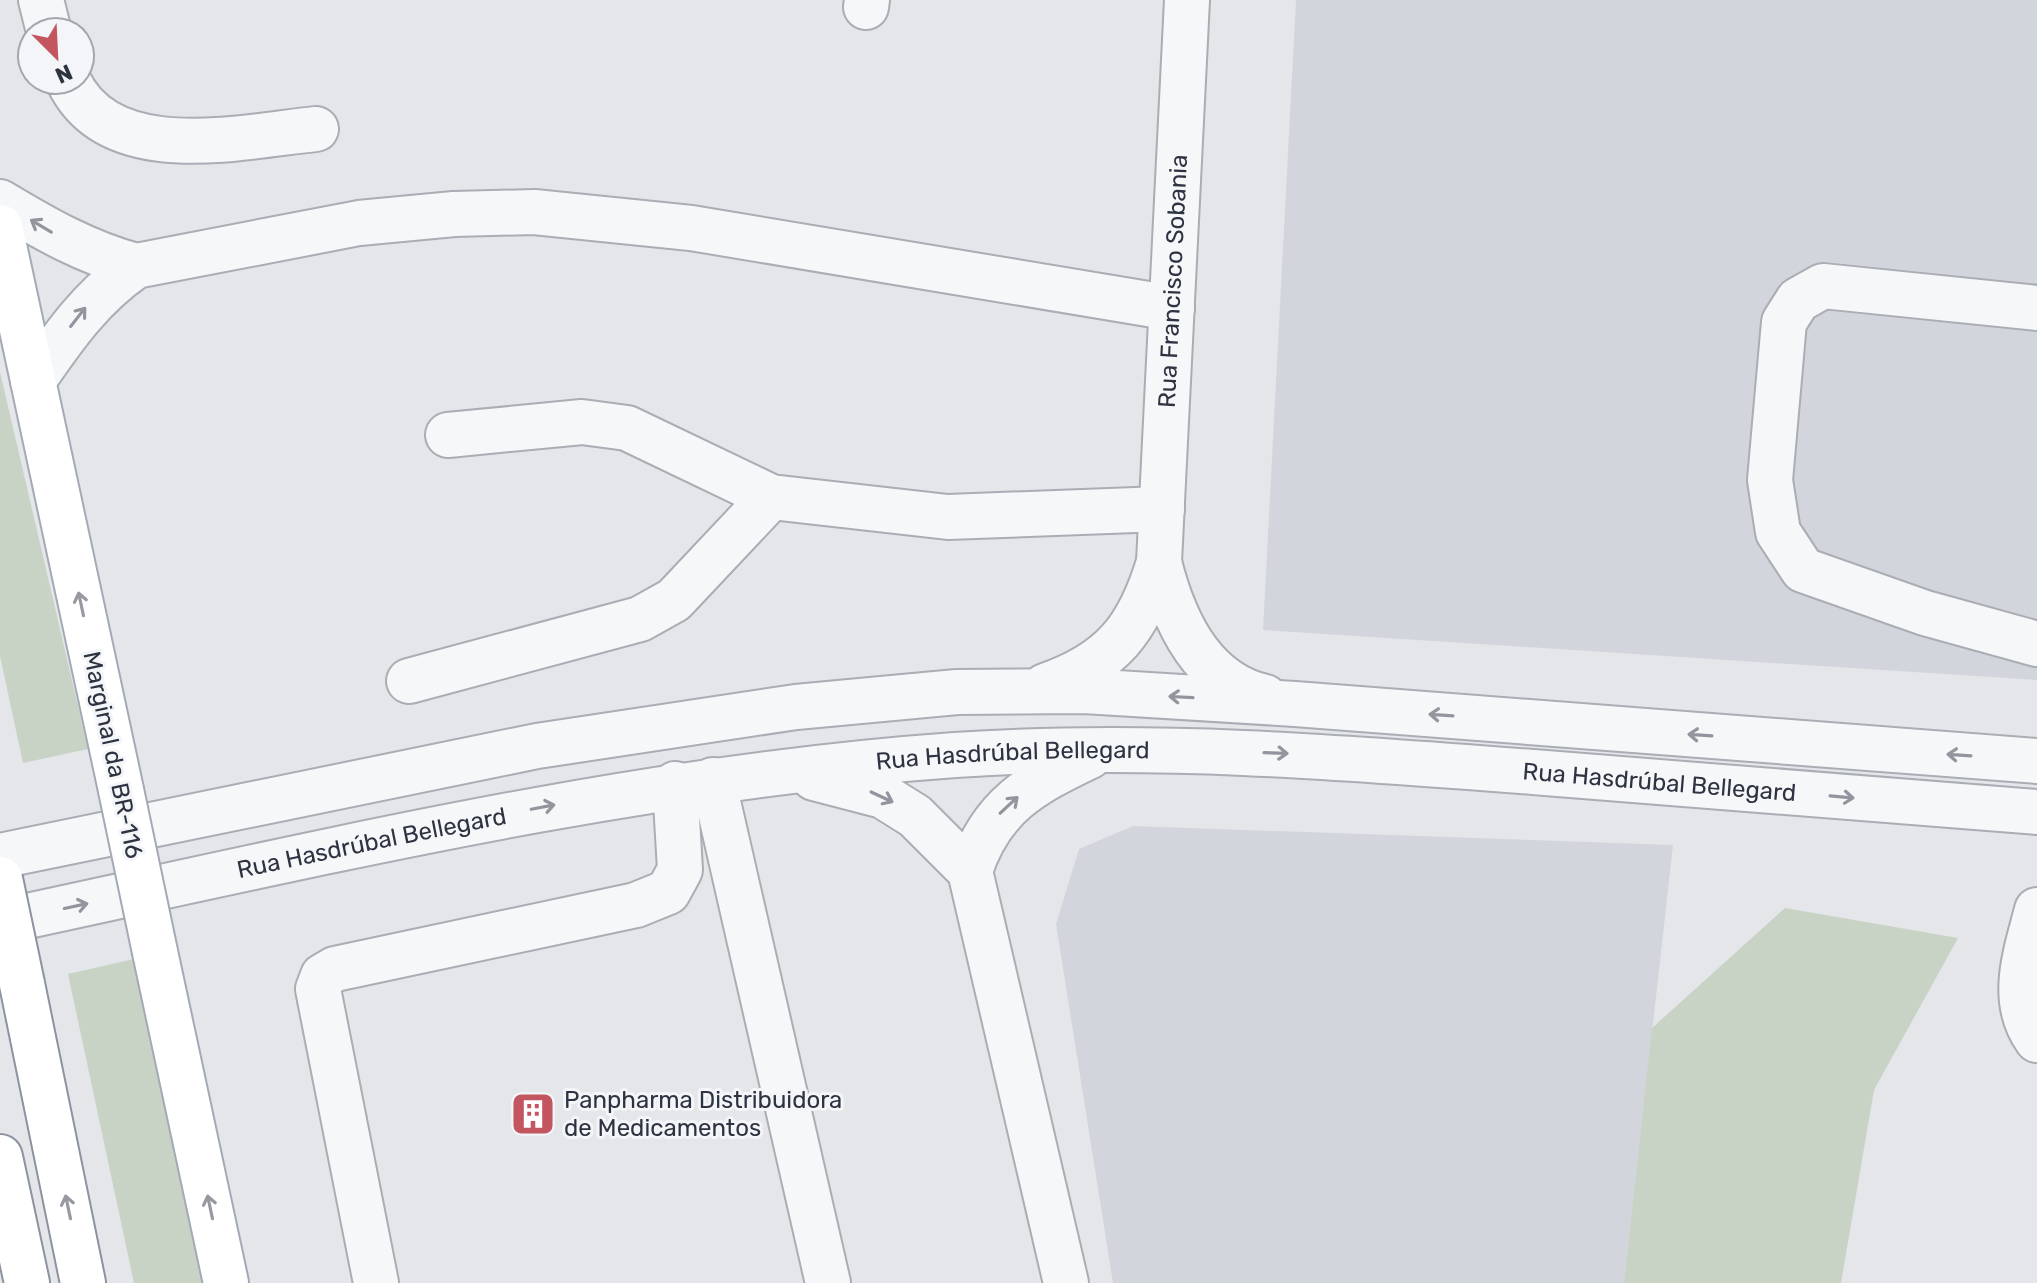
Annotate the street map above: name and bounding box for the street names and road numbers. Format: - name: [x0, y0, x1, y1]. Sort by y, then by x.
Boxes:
- street label: Rua Francisco Sobania: [1153, 154, 1193, 409]
- street label: Marginal da BR-116: [77, 649, 149, 861]
- street label: Rua Hasdrúbal Bellegard: [874, 736, 1150, 776]
- street label: Rua Hasdrúbal Bellegard: [1522, 757, 1797, 807]
- street label: Rua Hasdrúbal Bellegard: [234, 802, 509, 884]

